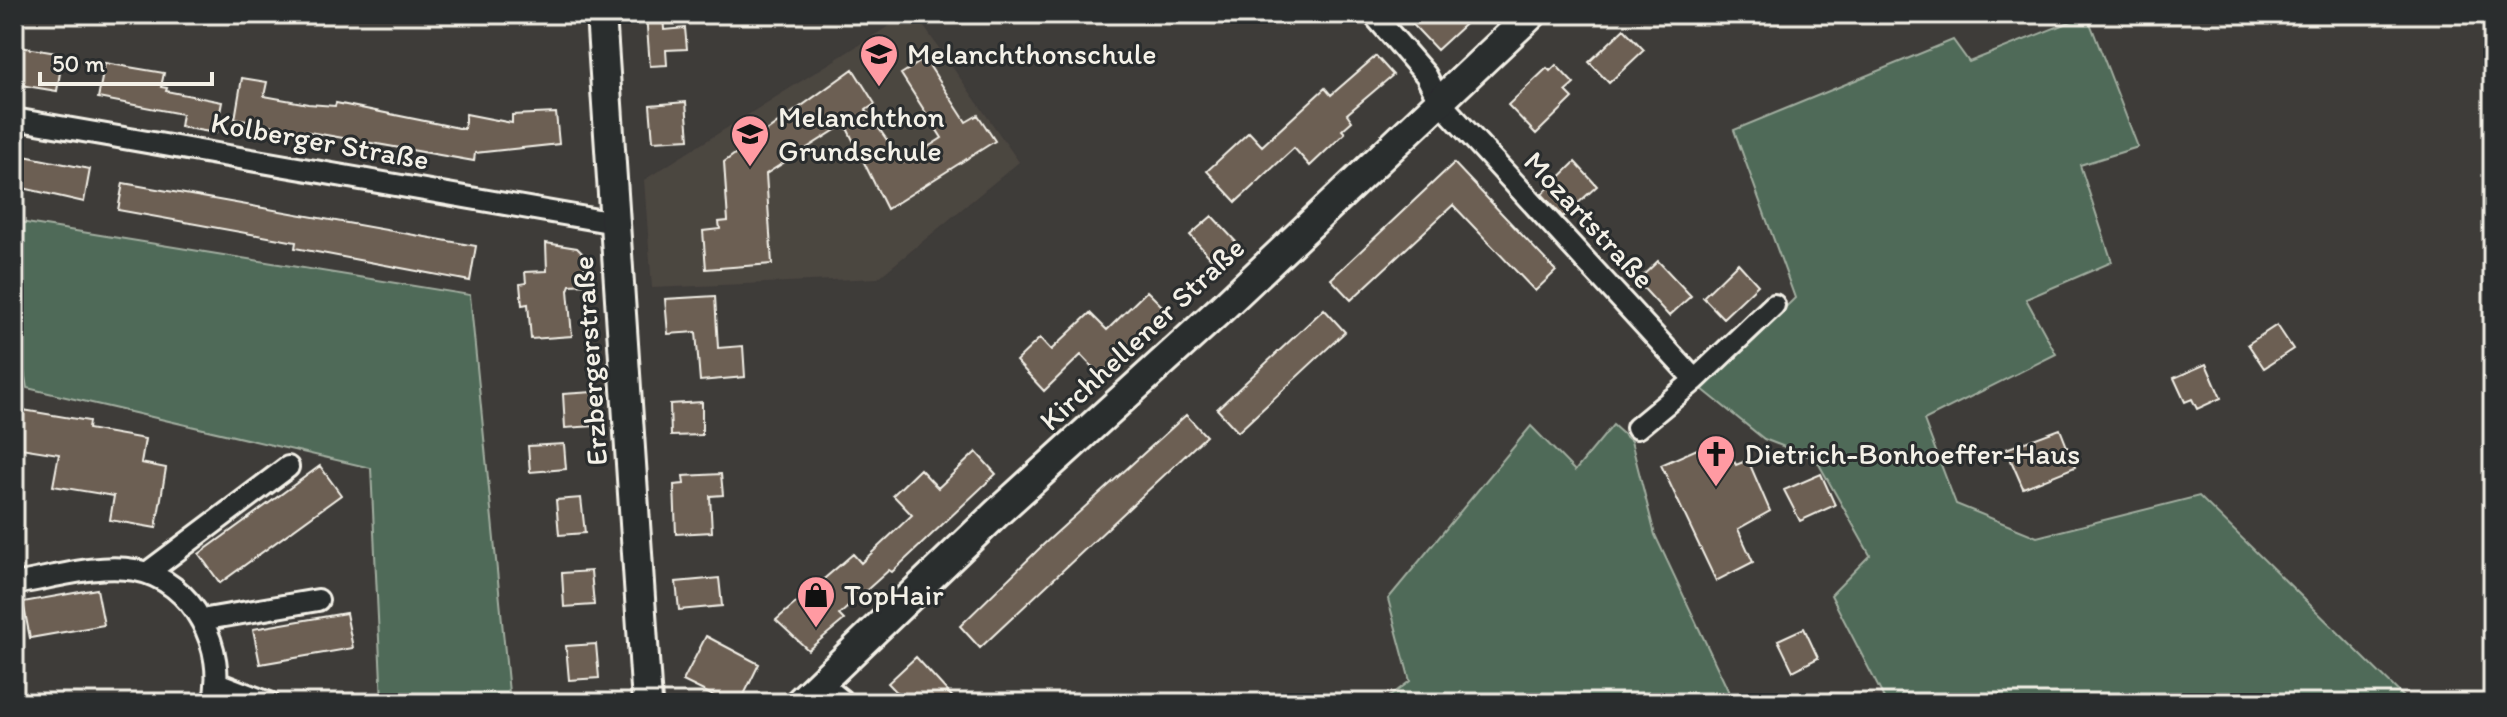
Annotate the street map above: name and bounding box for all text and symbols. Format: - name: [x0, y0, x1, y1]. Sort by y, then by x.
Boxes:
- school or university icon: Melanchthonschule: [858, 33, 900, 88]
- place label: Melanchthonschule: [907, 35, 1157, 72]
- scale bar: [40, 36, 212, 86]
- text: 50 m: [52, 49, 105, 78]
- place label: Melanchthon Grundschule: [778, 98, 945, 169]
- street label: Kolberger Straße: [208, 103, 432, 178]
- school or university icon: Melanchthon Grundschule: [729, 113, 771, 168]
- street label: Mozartstraße: [1516, 143, 1662, 296]
- street label: Kirchhellener Straße: [1031, 229, 1252, 438]
- street label: Erzbergerstraße: [564, 255, 615, 467]
- church icon: Dietrich-Bonhoeffer-Haus: [1695, 433, 1737, 488]
- place label: Dietrich-Bonhoeffer-Haus: [1744, 435, 2080, 472]
- shop icon: TopHair: [795, 574, 837, 629]
- place label: TopHair: [844, 576, 944, 613]

